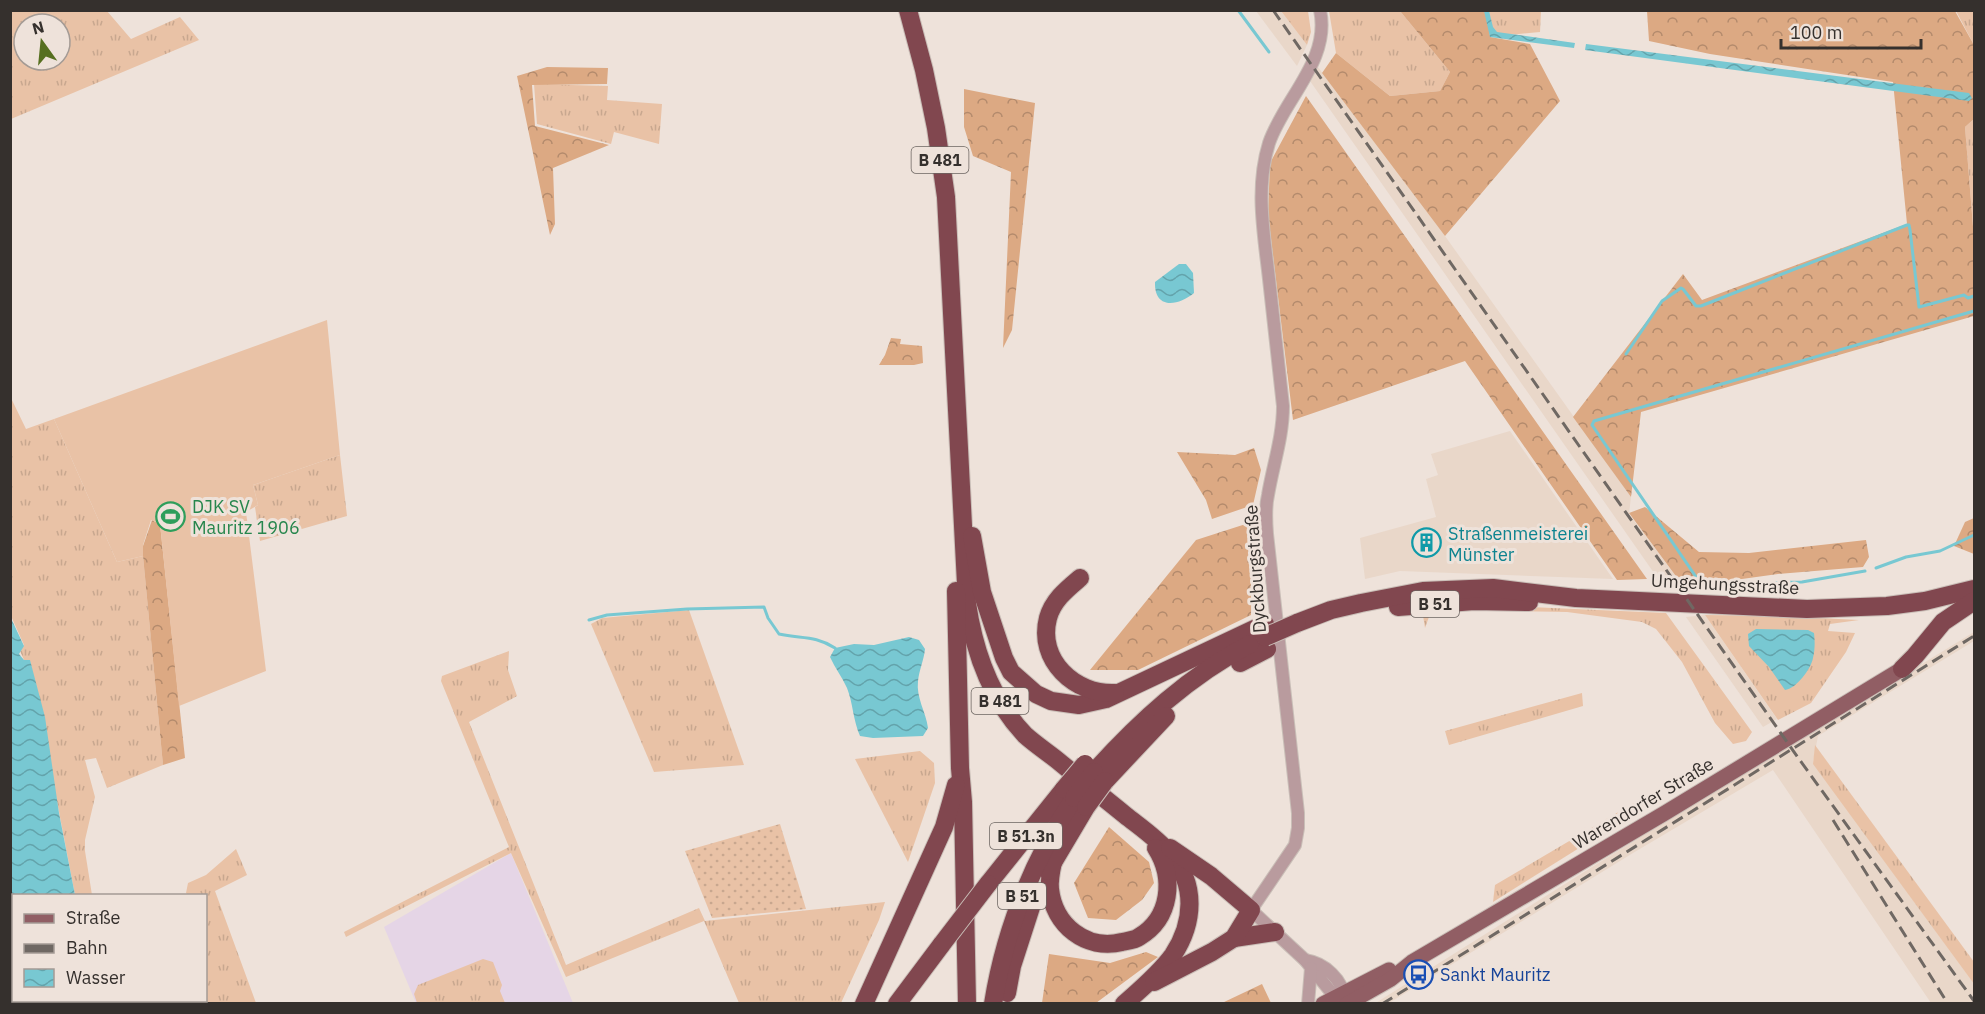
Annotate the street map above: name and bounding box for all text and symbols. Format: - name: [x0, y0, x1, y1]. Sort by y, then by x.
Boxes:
- north arrow: [12, 12, 72, 72]
- scale bar: [1781, 12, 1920, 50]
- text: N: [30, 16, 46, 39]
- text: 100 m: [1790, 21, 1842, 44]
- road number: B 481: [912, 147, 968, 173]
- place label: DJK SV Mauritz 1906: [192, 495, 300, 539]
- sports icon: DJK SV Mauritz 1906: [155, 500, 187, 532]
- street label: Dyckburgstraße: [1239, 504, 1271, 634]
- place label: Straßenmeisterei Münster: [1448, 522, 1588, 566]
- building icon: Straßenmeisterei Münster: [1411, 527, 1443, 559]
- street label: Umgehungsstraße: [1650, 569, 1800, 599]
- road number: B 51: [1411, 591, 1459, 617]
- road number: B 481: [972, 688, 1028, 714]
- street label: Warendorfer Straße: [1568, 752, 1718, 854]
- road number: B 51.3n: [990, 823, 1062, 849]
- road number: B 51: [998, 883, 1046, 909]
- legend: [12, 894, 207, 1002]
- text: Straße: [66, 906, 120, 929]
- text: Bahn: [66, 936, 108, 959]
- bus stop icon: Sankt Mauritz: [1403, 958, 1435, 990]
- place label: Sankt Mauritz: [1440, 963, 1550, 986]
- text: Wasser: [66, 966, 126, 989]

